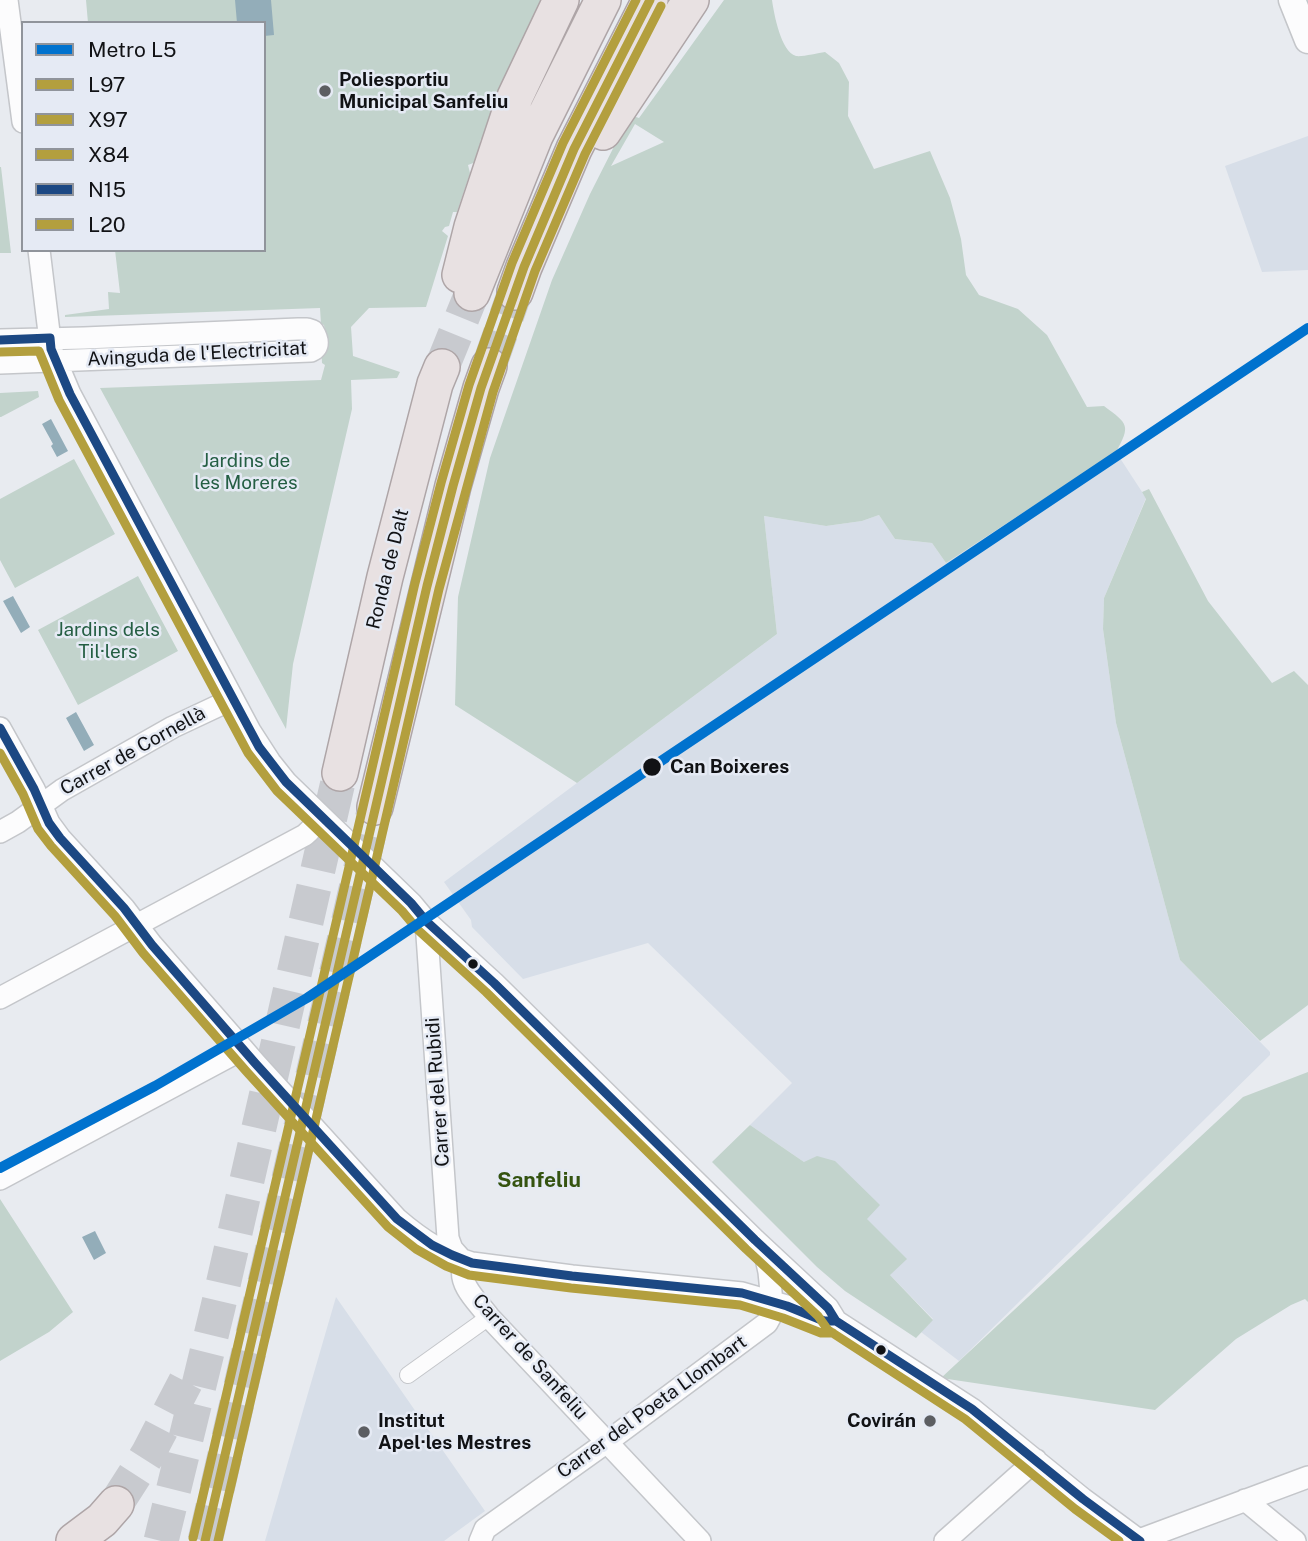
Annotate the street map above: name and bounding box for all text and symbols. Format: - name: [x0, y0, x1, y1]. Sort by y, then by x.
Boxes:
- legend: [21, 21, 266, 252]
- text: Metro L5: [88, 37, 177, 62]
- place label: Poliesportiu Municipal Sanfeliu: [339, 69, 508, 113]
- text: L97: [88, 72, 125, 97]
- marker: Poliesportiu Municipal Sanfeliu: [317, 83, 333, 99]
- text: X97: [88, 107, 128, 132]
- text: X84: [88, 142, 129, 167]
- text: N15: [88, 177, 126, 202]
- text: L20: [88, 212, 126, 237]
- street label: Avinguda de l'Electricitat: [87, 337, 307, 371]
- park label: Jardins de les Moreres: [194, 450, 298, 494]
- street label: Ronda de Dalt: [362, 506, 414, 632]
- park label: Jardins dels Til·lers: [56, 619, 160, 663]
- street label: Carrer de Cornellà: [57, 702, 209, 800]
- marker: Can Boixeres: [641, 756, 663, 778]
- place label: Can Boixeres: [670, 756, 789, 778]
- unlabelled marker: [466, 957, 480, 971]
- street label: Carrer del Rubidi: [421, 1017, 455, 1167]
- district label: Sanfeliu: [497, 1168, 581, 1194]
- street label: Carrer de Sanfeliu: [468, 1290, 592, 1424]
- street label: Carrer del Poeta Llombart: [553, 1331, 751, 1483]
- unlabelled marker: [874, 1343, 888, 1357]
- place label: Institut Apel·les Mestres: [378, 1410, 531, 1454]
- place label: Covirán: [847, 1410, 916, 1432]
- marker: Covirán: [922, 1413, 938, 1429]
- marker: Institut Apel·les Mestres: [356, 1424, 372, 1440]

